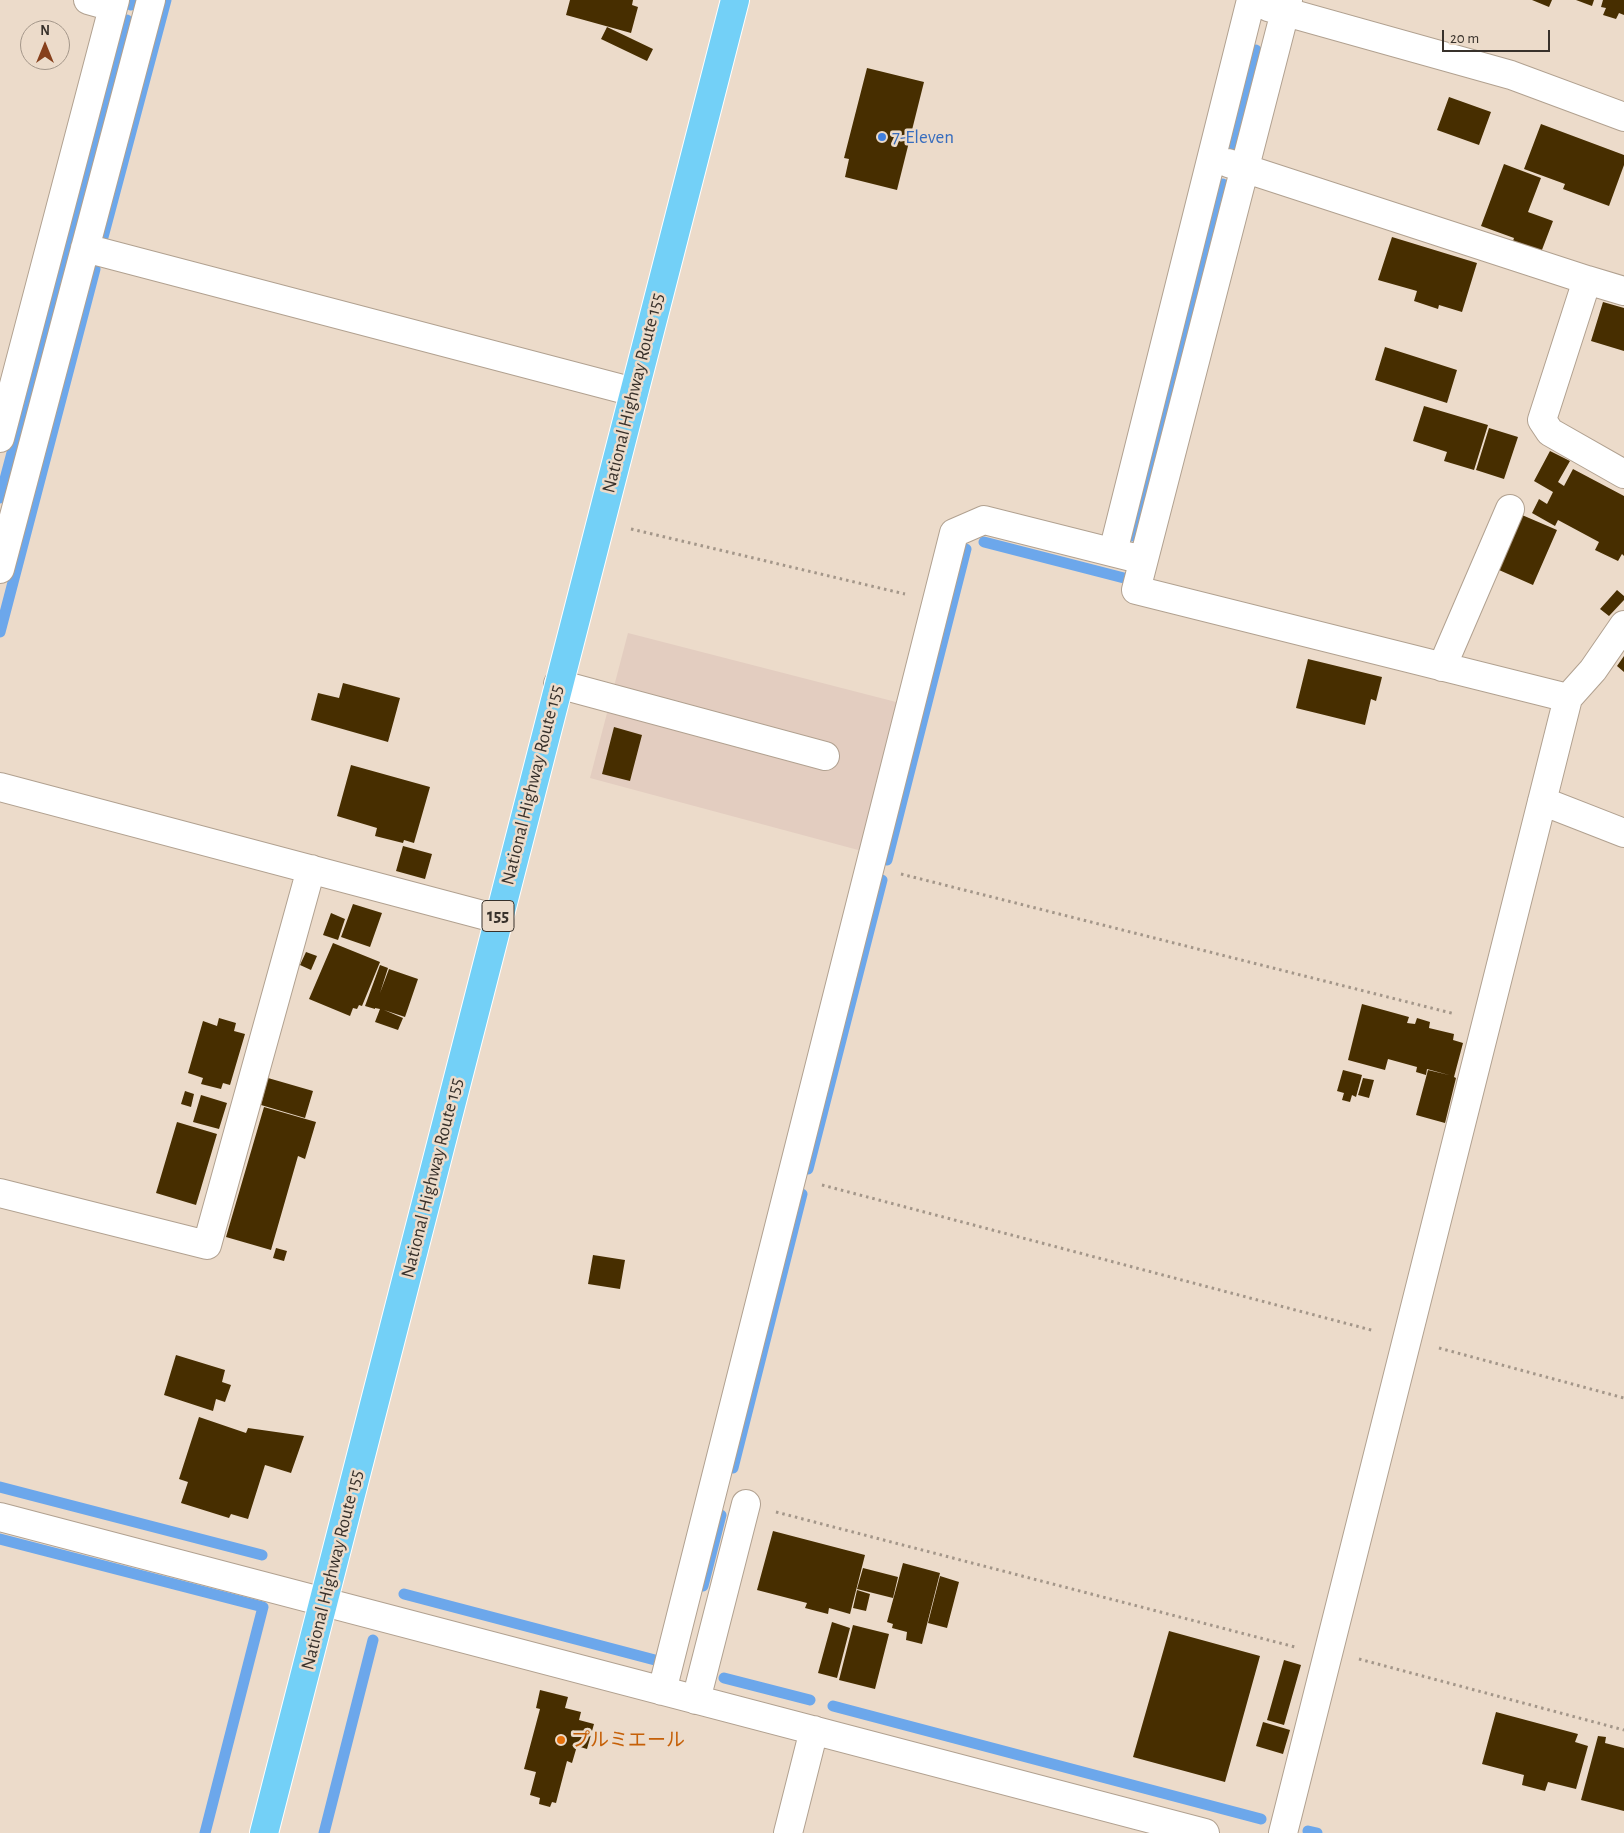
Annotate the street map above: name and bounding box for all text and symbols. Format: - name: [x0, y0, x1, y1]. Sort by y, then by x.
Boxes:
- north arrow: [20, 20, 70, 70]
- scale bar: [1444, 20, 1552, 52]
- text: N: [40, 24, 50, 38]
- text: 20 m: [1450, 31, 1479, 46]
- place label: 7-Eleven: [892, 126, 954, 148]
- marker: 7-Eleven: [876, 131, 888, 143]
- street label: National Highway Route 155: [597, 291, 669, 495]
- street label: National Highway Route 155: [496, 683, 568, 887]
- road number: 155: [482, 900, 514, 931]
- street label: National Highway Route 155: [396, 1076, 468, 1280]
- street label: National Highway Route 155: [296, 1468, 368, 1672]
- place label: プルミエール: [571, 1729, 685, 1751]
- marker: プルミエール: [555, 1734, 567, 1746]

